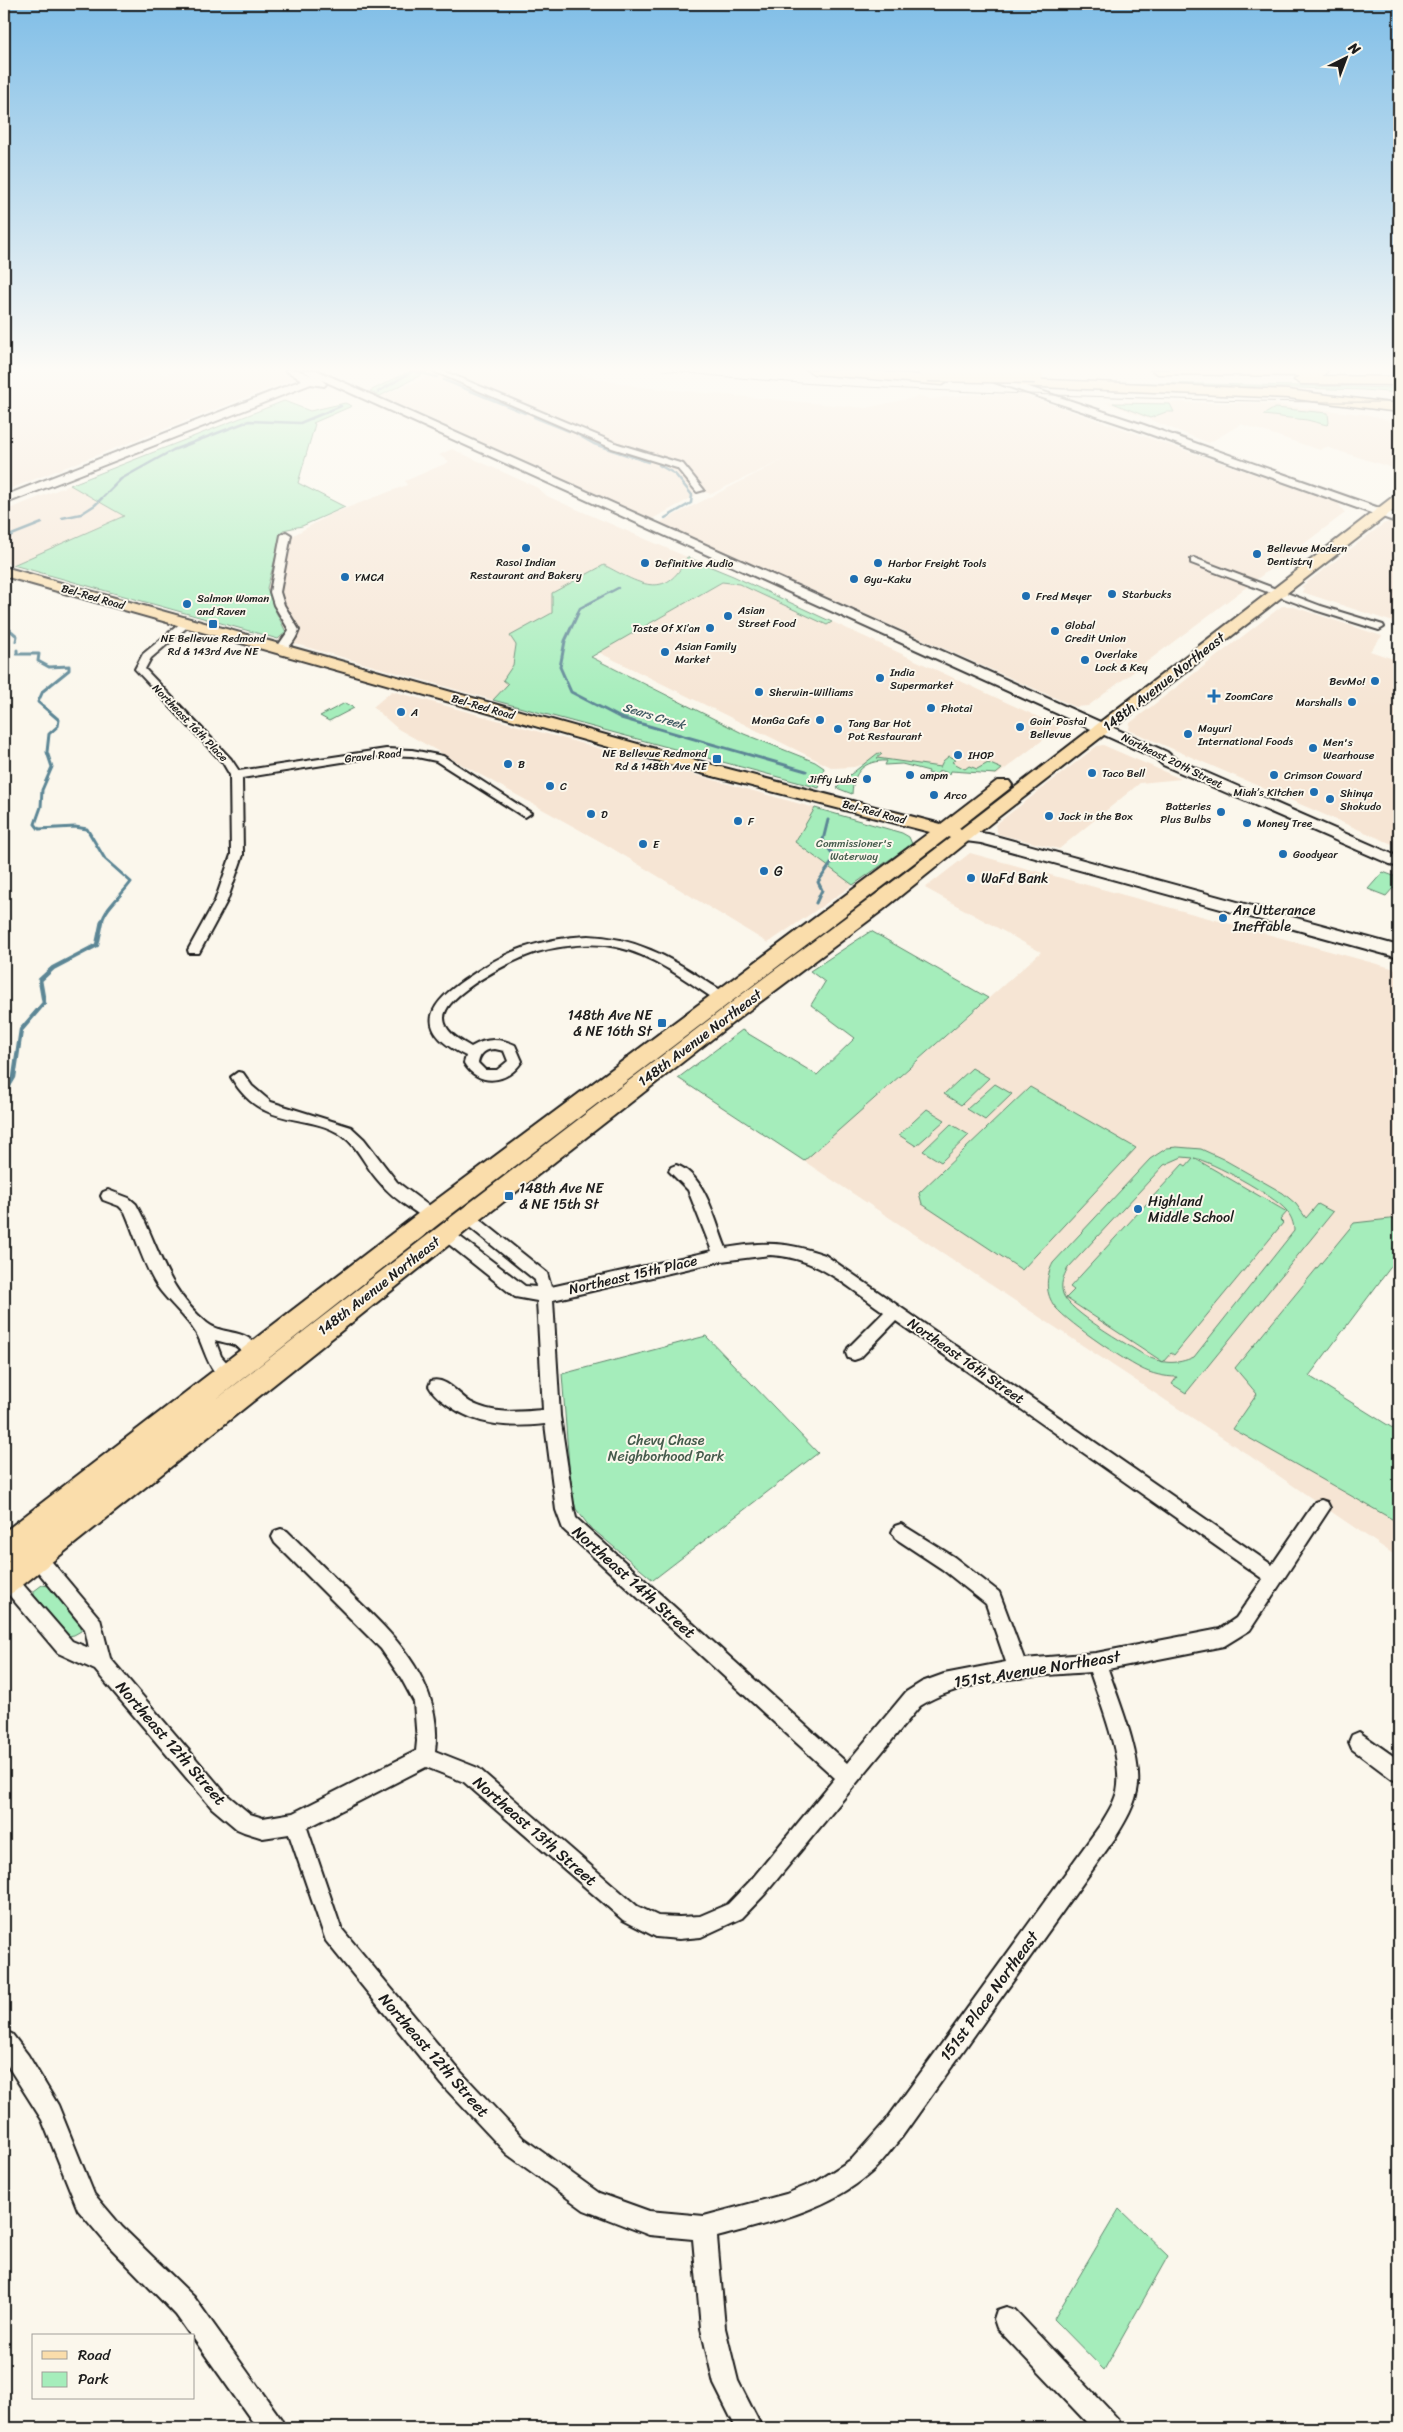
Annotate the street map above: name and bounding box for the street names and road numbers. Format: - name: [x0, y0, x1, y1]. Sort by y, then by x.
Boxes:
- street label: Bel-Red Road: [59, 579, 128, 615]
- street label: 148th Avenue Northeast: [1097, 625, 1232, 738]
- street label: Northeast 16th Place: [147, 679, 233, 767]
- street label: Bel-Red Road: [449, 689, 518, 725]
- street label: Northeast 20th Street: [1118, 728, 1226, 794]
- street label: Gravel Road: [344, 743, 404, 768]
- street label: Bel-Red Road: [840, 794, 909, 830]
- street label: 148th Avenue Northeast: [632, 982, 769, 1093]
- street label: 148th Avenue Northeast: [312, 1229, 447, 1342]
- street label: Northeast 15th Place: [566, 1248, 700, 1302]
- street label: Northeast 16th Street: [902, 1311, 1030, 1411]
- street label: Northeast 14th Street: [565, 1518, 703, 1646]
- street label: 151st Avenue Northeast: [952, 1641, 1123, 1696]
- street label: Northeast 12th Street: [108, 1674, 234, 1812]
- street label: Northeast 13th Street: [466, 1768, 604, 1894]
- street label: 151st Place Northeast: [932, 1924, 1047, 2067]
- street label: Northeast 12th Street: [371, 1986, 497, 2124]

